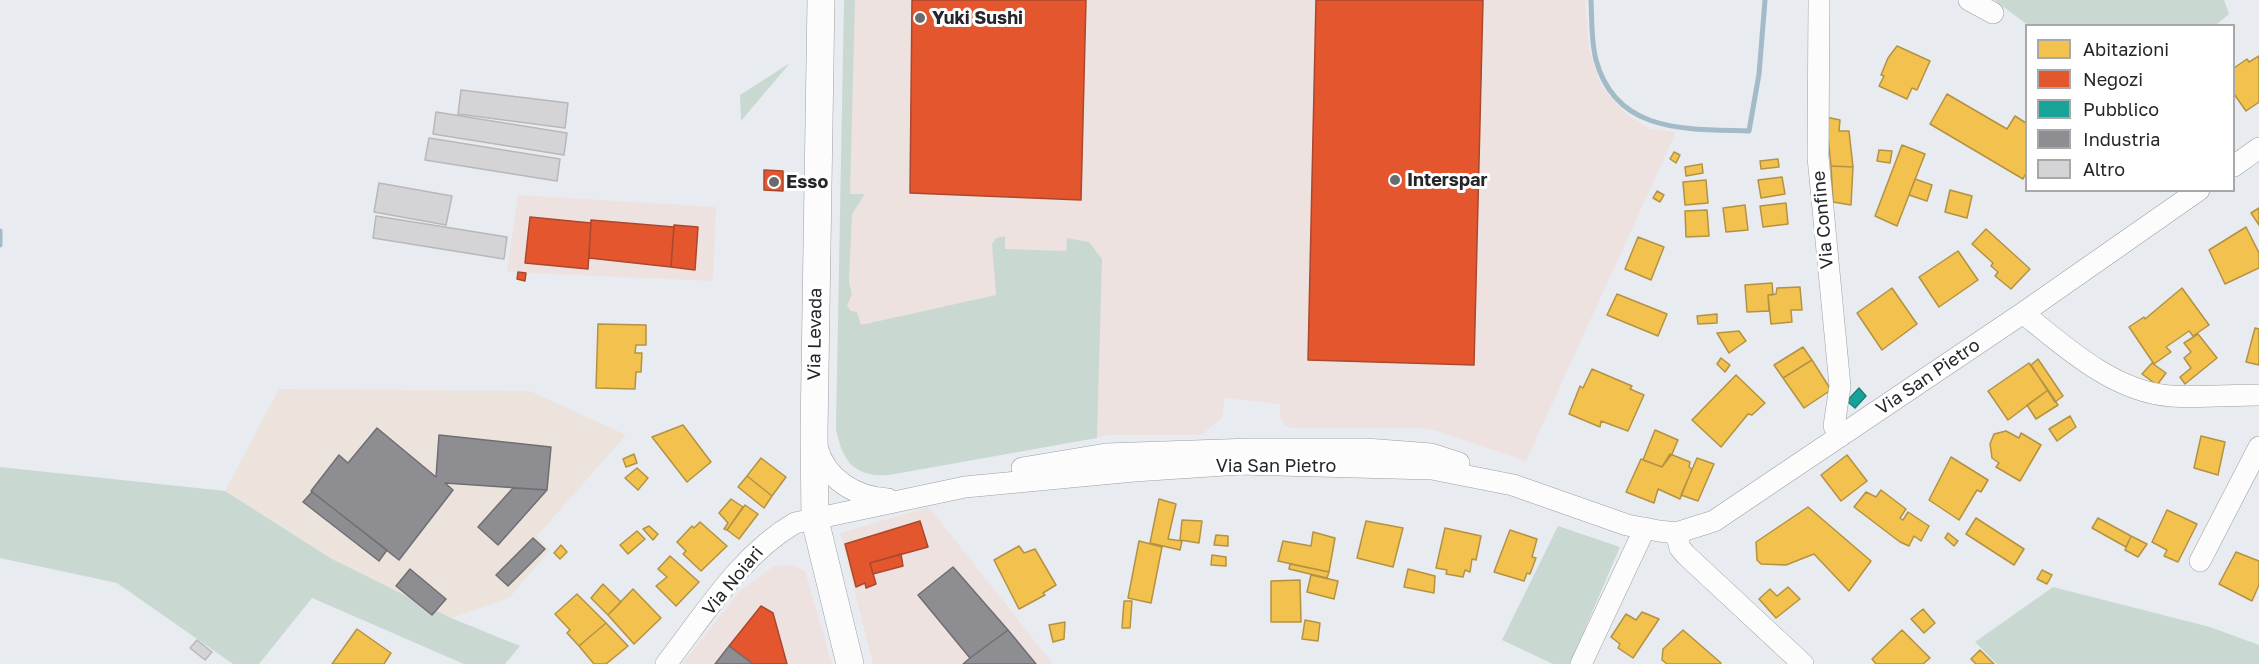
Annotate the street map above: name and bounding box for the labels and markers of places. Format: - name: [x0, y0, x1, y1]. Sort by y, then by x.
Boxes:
- place label: Yuki Sushi: [932, 7, 1023, 29]
- marker: Yuki Sushi: [913, 11, 927, 25]
- place label: Interspar: [1407, 169, 1487, 191]
- place label: Esso: [786, 171, 828, 193]
- marker: Interspar: [1388, 173, 1402, 187]
- marker: Esso: [767, 175, 781, 189]

